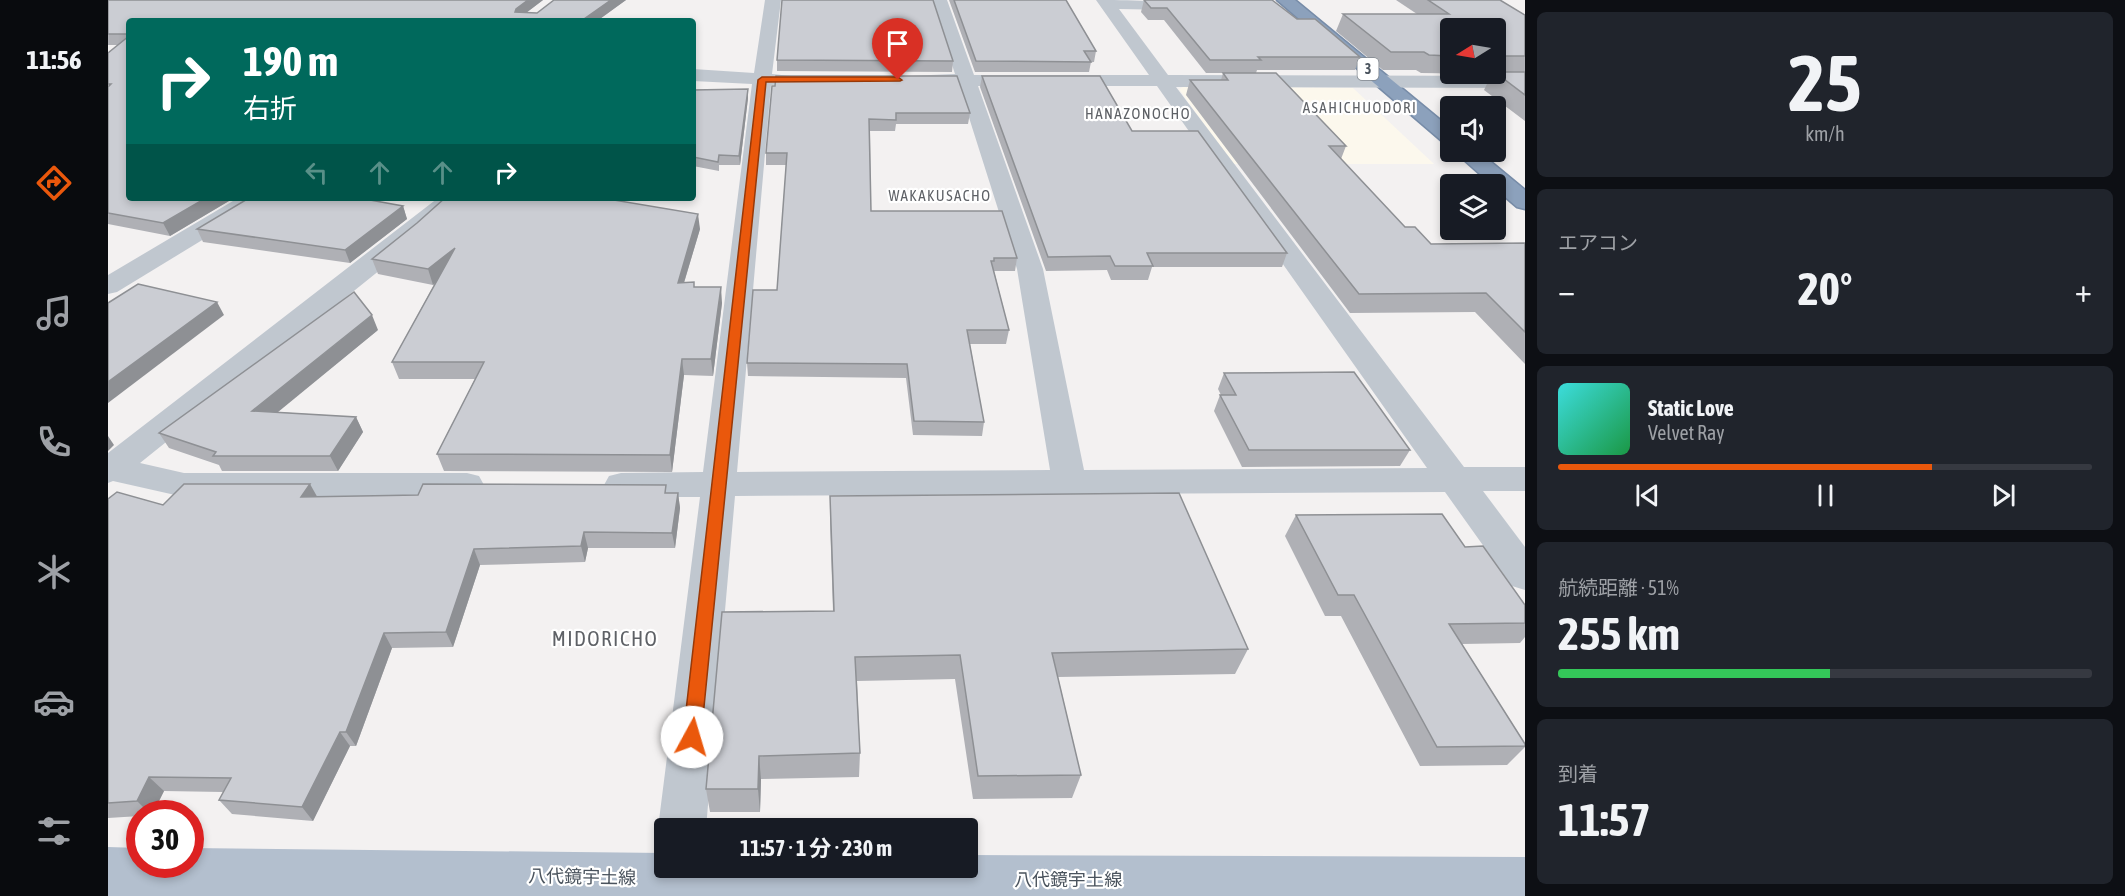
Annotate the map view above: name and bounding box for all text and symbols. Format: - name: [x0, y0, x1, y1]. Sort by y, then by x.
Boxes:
- pin: [872, 18, 923, 80]
- north arrow: [1440, 18, 1506, 84]
- map controls: [1440, 18, 1506, 240]
- icon: arrive: [881, 27, 914, 60]
- text: 190 m: [243, 37, 338, 85]
- text: 25: [1788, 38, 1862, 128]
- icon: right: [144, 42, 222, 120]
- text: 11:56: [26, 44, 82, 75]
- road number: 3: [1358, 58, 1378, 80]
- text: 右折: [243, 93, 297, 124]
- button: sound: [1440, 96, 1506, 162]
- district label: ASAHICHUODORI: [1303, 99, 1417, 116]
- district label: HANAZONOCHO: [1085, 105, 1191, 122]
- text: km/h: [1805, 122, 1845, 145]
- icon: left: [300, 156, 333, 189]
- icon: ahead: [363, 156, 396, 189]
- icon: ahead: [426, 156, 459, 189]
- icon: right: [489, 156, 522, 189]
- icon: directions: [33, 162, 75, 204]
- button: layers: [1440, 174, 1506, 240]
- district label: WAKAKUSACHO: [888, 187, 992, 204]
- text: エアコン: [1558, 231, 1638, 254]
- text: 20°: [1798, 263, 1852, 315]
- text: −: [1558, 271, 1575, 309]
- text: +: [2075, 271, 2092, 309]
- icon: music: [33, 292, 75, 334]
- text: Static Love: [1648, 395, 1734, 421]
- icon: phone: [33, 421, 75, 463]
- text: Velvet Ray: [1648, 421, 1725, 444]
- icon: previous: [1631, 479, 1664, 512]
- icon: pause: [1809, 479, 1842, 512]
- icon: next: [1987, 479, 2020, 512]
- icon: climate: [33, 551, 75, 593]
- text: 航続距離 · 51%: [1558, 576, 1679, 599]
- text: 255 km: [1558, 608, 1680, 660]
- district label: MIDORICHO: [552, 626, 658, 650]
- icon: car: [33, 681, 75, 723]
- position arrow: [660, 705, 724, 769]
- text: 到着: [1558, 762, 1598, 785]
- text: 11:57: [1558, 794, 1651, 846]
- speed limit sign: 30: [126, 800, 204, 878]
- icon: filters: [33, 810, 75, 852]
- text: 11:57 · 1 分 · 230 m: [740, 835, 892, 861]
- street label: 八代鏡宇土線: [528, 865, 636, 888]
- street label: 八代鏡宇土線: [1014, 869, 1122, 890]

